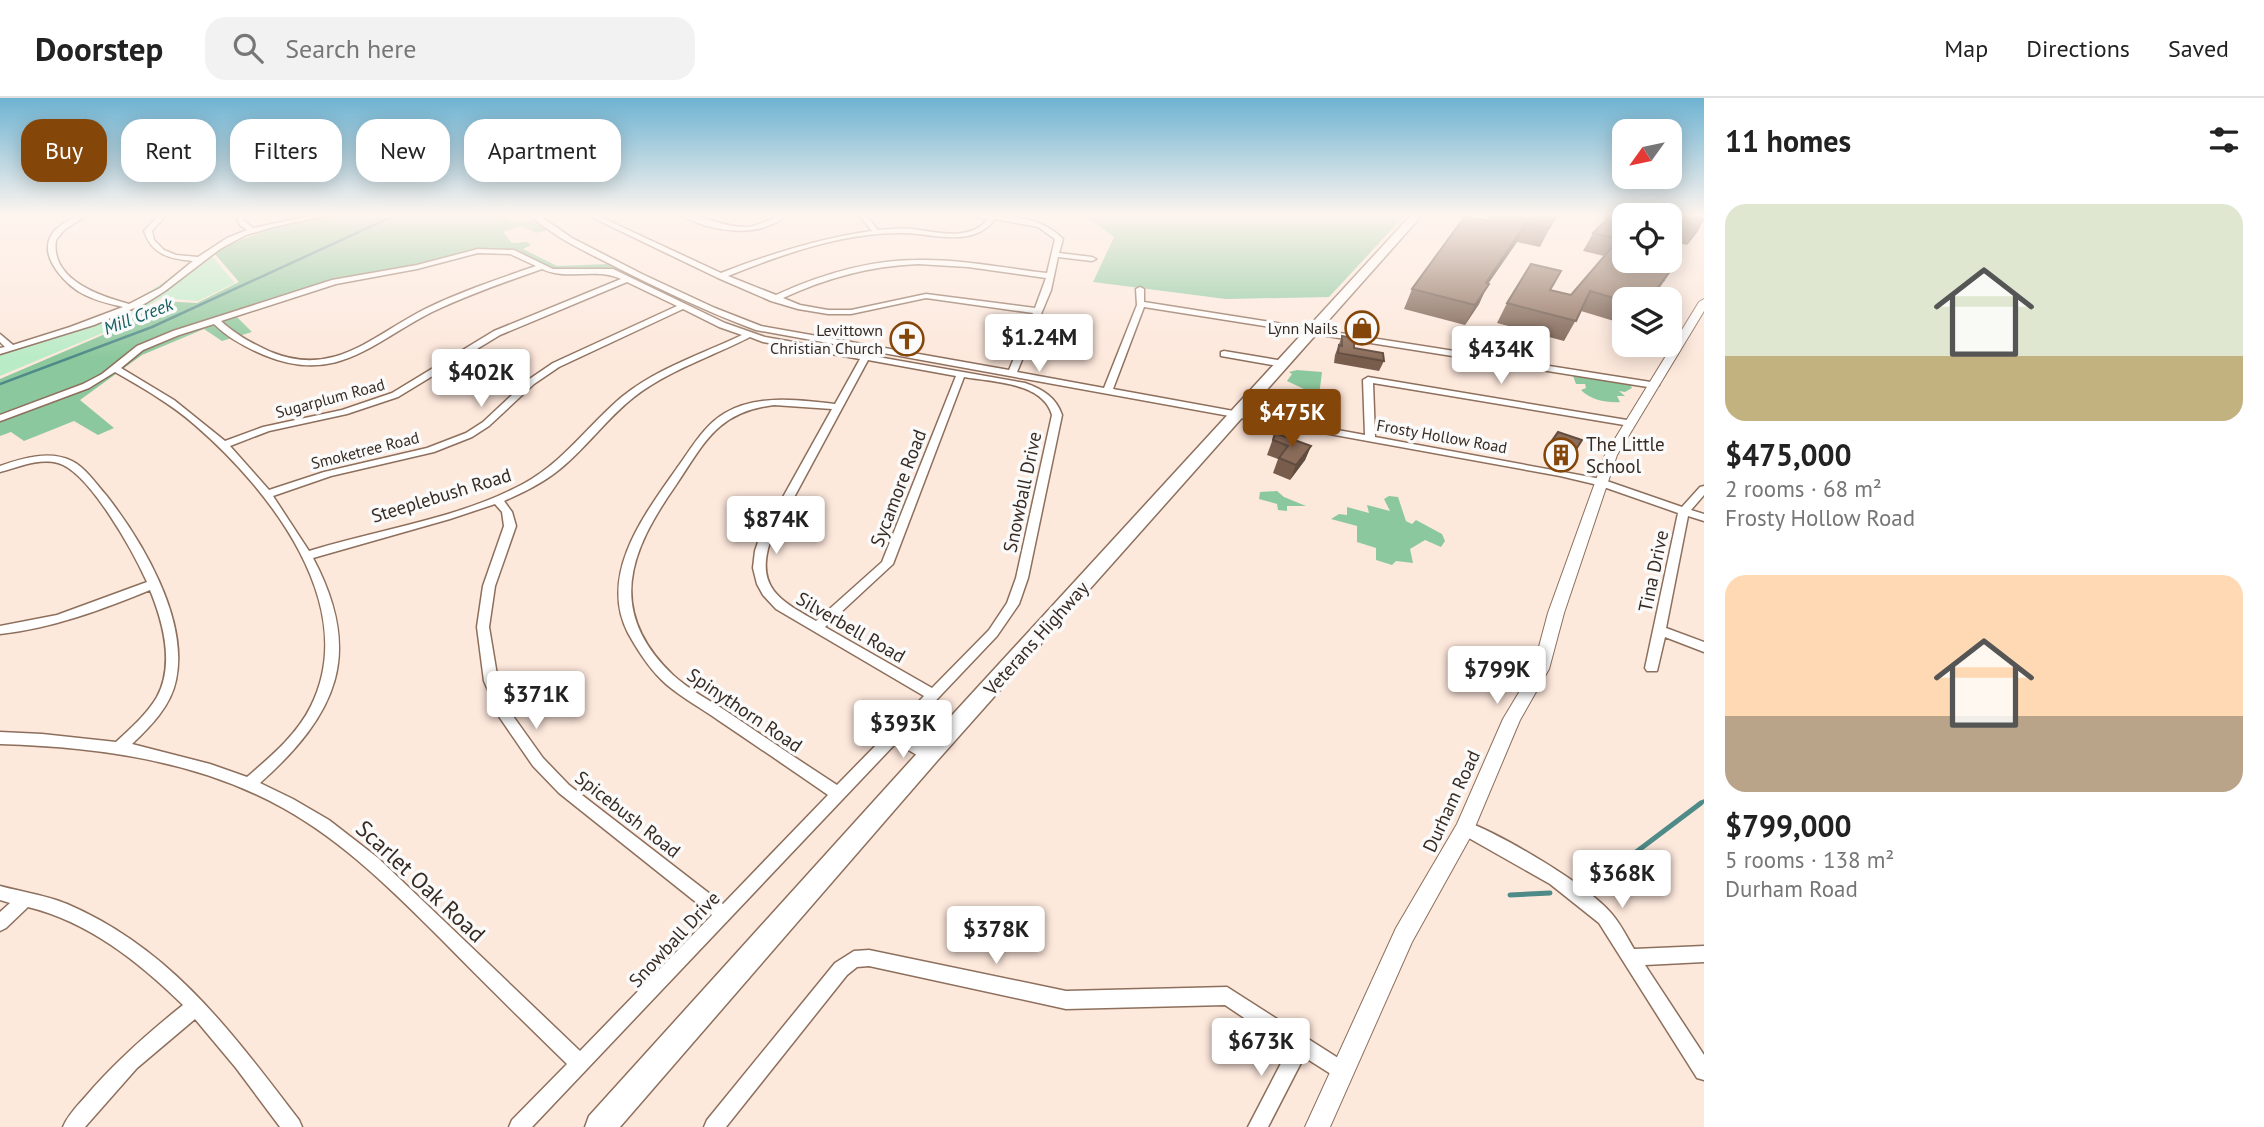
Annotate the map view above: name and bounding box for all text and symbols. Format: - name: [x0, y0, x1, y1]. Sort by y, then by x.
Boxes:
- search box: [205, 17, 695, 80]
- text: Doorstep: [35, 27, 163, 70]
- icon: search: [229, 29, 267, 67]
- text: Search here: [285, 32, 416, 65]
- text: Map: [1944, 33, 1988, 64]
- text: Directions: [2026, 33, 2130, 64]
- text: Saved: [2168, 33, 2229, 64]
- chip: Buy: [21, 119, 107, 182]
- chip: Rent: [121, 119, 216, 182]
- chip: Filters: [230, 119, 342, 182]
- chip: New: [356, 119, 450, 182]
- chip: Apartment: [464, 119, 621, 182]
- north arrow: [1612, 119, 1682, 189]
- map controls: [1612, 119, 1682, 357]
- text: 11 homes: [1725, 121, 1851, 160]
- icon: filters: [2205, 121, 2243, 159]
- button: locate: [1612, 203, 1682, 273]
- icon: home: [1921, 249, 2047, 375]
- button: layers: [1612, 287, 1682, 357]
- water label: Mill Creek: [100, 292, 177, 340]
- shop icon: Lynn Nails: [1343, 309, 1381, 347]
- pin: $1.24M: [982, 314, 1096, 374]
- place label: Lynn Nails: [1268, 318, 1338, 338]
- place label: Levittown Christian Church: [770, 320, 883, 358]
- church icon: Levittown Christian Church: [888, 320, 926, 358]
- text: $1.24M: [1001, 322, 1077, 351]
- pin: $434K: [1452, 327, 1550, 386]
- text: $434K: [1468, 334, 1534, 363]
- pin: $402K: [432, 350, 530, 409]
- text: $402K: [448, 357, 514, 386]
- street label: Sugarplum Road: [273, 374, 387, 422]
- pin: $475K: [1243, 390, 1341, 449]
- text: $475K: [1259, 397, 1325, 426]
- street label: Frosty Hollow Road: [1375, 415, 1509, 457]
- street label: Sycamore Road: [865, 426, 931, 550]
- street label: Smoketree Road: [309, 427, 421, 473]
- street label: Snowball Drive: [997, 429, 1047, 555]
- place label: The Little School: [1586, 432, 1665, 478]
- text: $475,000: [1725, 435, 1852, 474]
- building icon: The Little School: [1542, 436, 1580, 474]
- street label: Steeplebush Road: [368, 462, 514, 528]
- text: 2 rooms · 68 m²: [1725, 474, 1882, 503]
- pin: $874K: [727, 496, 825, 556]
- text: Frosty Hollow Road: [1725, 503, 1915, 532]
- text: $874K: [743, 504, 809, 533]
- street label: Tina Drive: [1633, 528, 1673, 614]
- street label: Veterans Highway: [978, 576, 1094, 701]
- street label: Silverbell Road: [792, 586, 910, 668]
- icon: home: [1921, 620, 2047, 746]
- pin: $799K: [1448, 646, 1546, 706]
- text: $799K: [1464, 654, 1530, 683]
- street label: Spinythorn Road: [683, 663, 807, 757]
- pin: $371K: [487, 672, 585, 731]
- text: $371K: [503, 679, 569, 708]
- pin: $393K: [854, 700, 952, 760]
- text: $393K: [870, 708, 936, 737]
- street label: Durham Road: [1417, 746, 1485, 856]
- street label: Spicebush Road: [570, 765, 686, 863]
- text: $799,000: [1725, 806, 1852, 845]
- street label: Scarlet Oak Road: [350, 814, 492, 948]
- text: 5 rooms · 138 m²: [1725, 845, 1894, 874]
- pin: $368K: [1573, 850, 1671, 910]
- text: $368K: [1589, 858, 1655, 887]
- text: Durham Road: [1725, 874, 1858, 903]
- street label: Snowball Drive: [623, 886, 725, 992]
- pin: $378K: [947, 906, 1045, 966]
- text: $378K: [963, 914, 1029, 943]
- pin: $673K: [1212, 1018, 1310, 1078]
- text: $673K: [1228, 1026, 1294, 1055]

